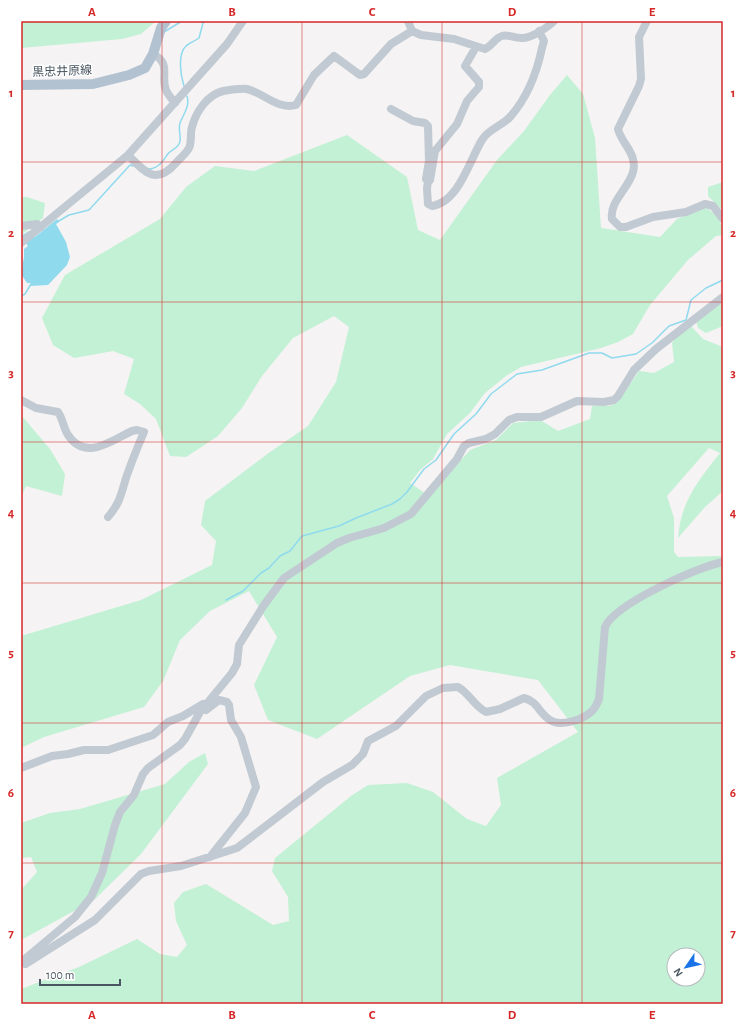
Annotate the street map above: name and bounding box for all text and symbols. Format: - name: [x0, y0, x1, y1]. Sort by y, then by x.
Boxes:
- text: A: [88, 6, 96, 19]
- text: B: [228, 6, 236, 19]
- text: C: [369, 6, 376, 19]
- text: D: [508, 6, 517, 19]
- text: E: [649, 6, 656, 19]
- street label: 黒忠井原線: [32, 63, 92, 78]
- text: 1: [9, 87, 13, 100]
- text: 1: [731, 87, 735, 100]
- text: 2: [8, 227, 14, 240]
- text: 2: [730, 227, 736, 240]
- text: 3: [8, 367, 14, 380]
- text: 3: [730, 367, 736, 380]
- text: 4: [8, 507, 15, 520]
- text: 4: [730, 507, 737, 520]
- text: 5: [8, 647, 14, 660]
- text: 5: [730, 647, 736, 660]
- text: 6: [8, 787, 14, 800]
- text: 6: [730, 787, 736, 800]
- text: 7: [8, 927, 14, 940]
- text: 7: [730, 927, 736, 940]
- north arrow: [666, 947, 706, 987]
- scale bar: [40, 961, 120, 987]
- text: N: [671, 966, 685, 979]
- text: 100 m: [46, 969, 74, 981]
- text: A: [88, 1009, 96, 1022]
- text: B: [228, 1009, 236, 1022]
- text: C: [369, 1009, 376, 1022]
- text: D: [508, 1009, 517, 1022]
- text: E: [649, 1009, 656, 1022]

